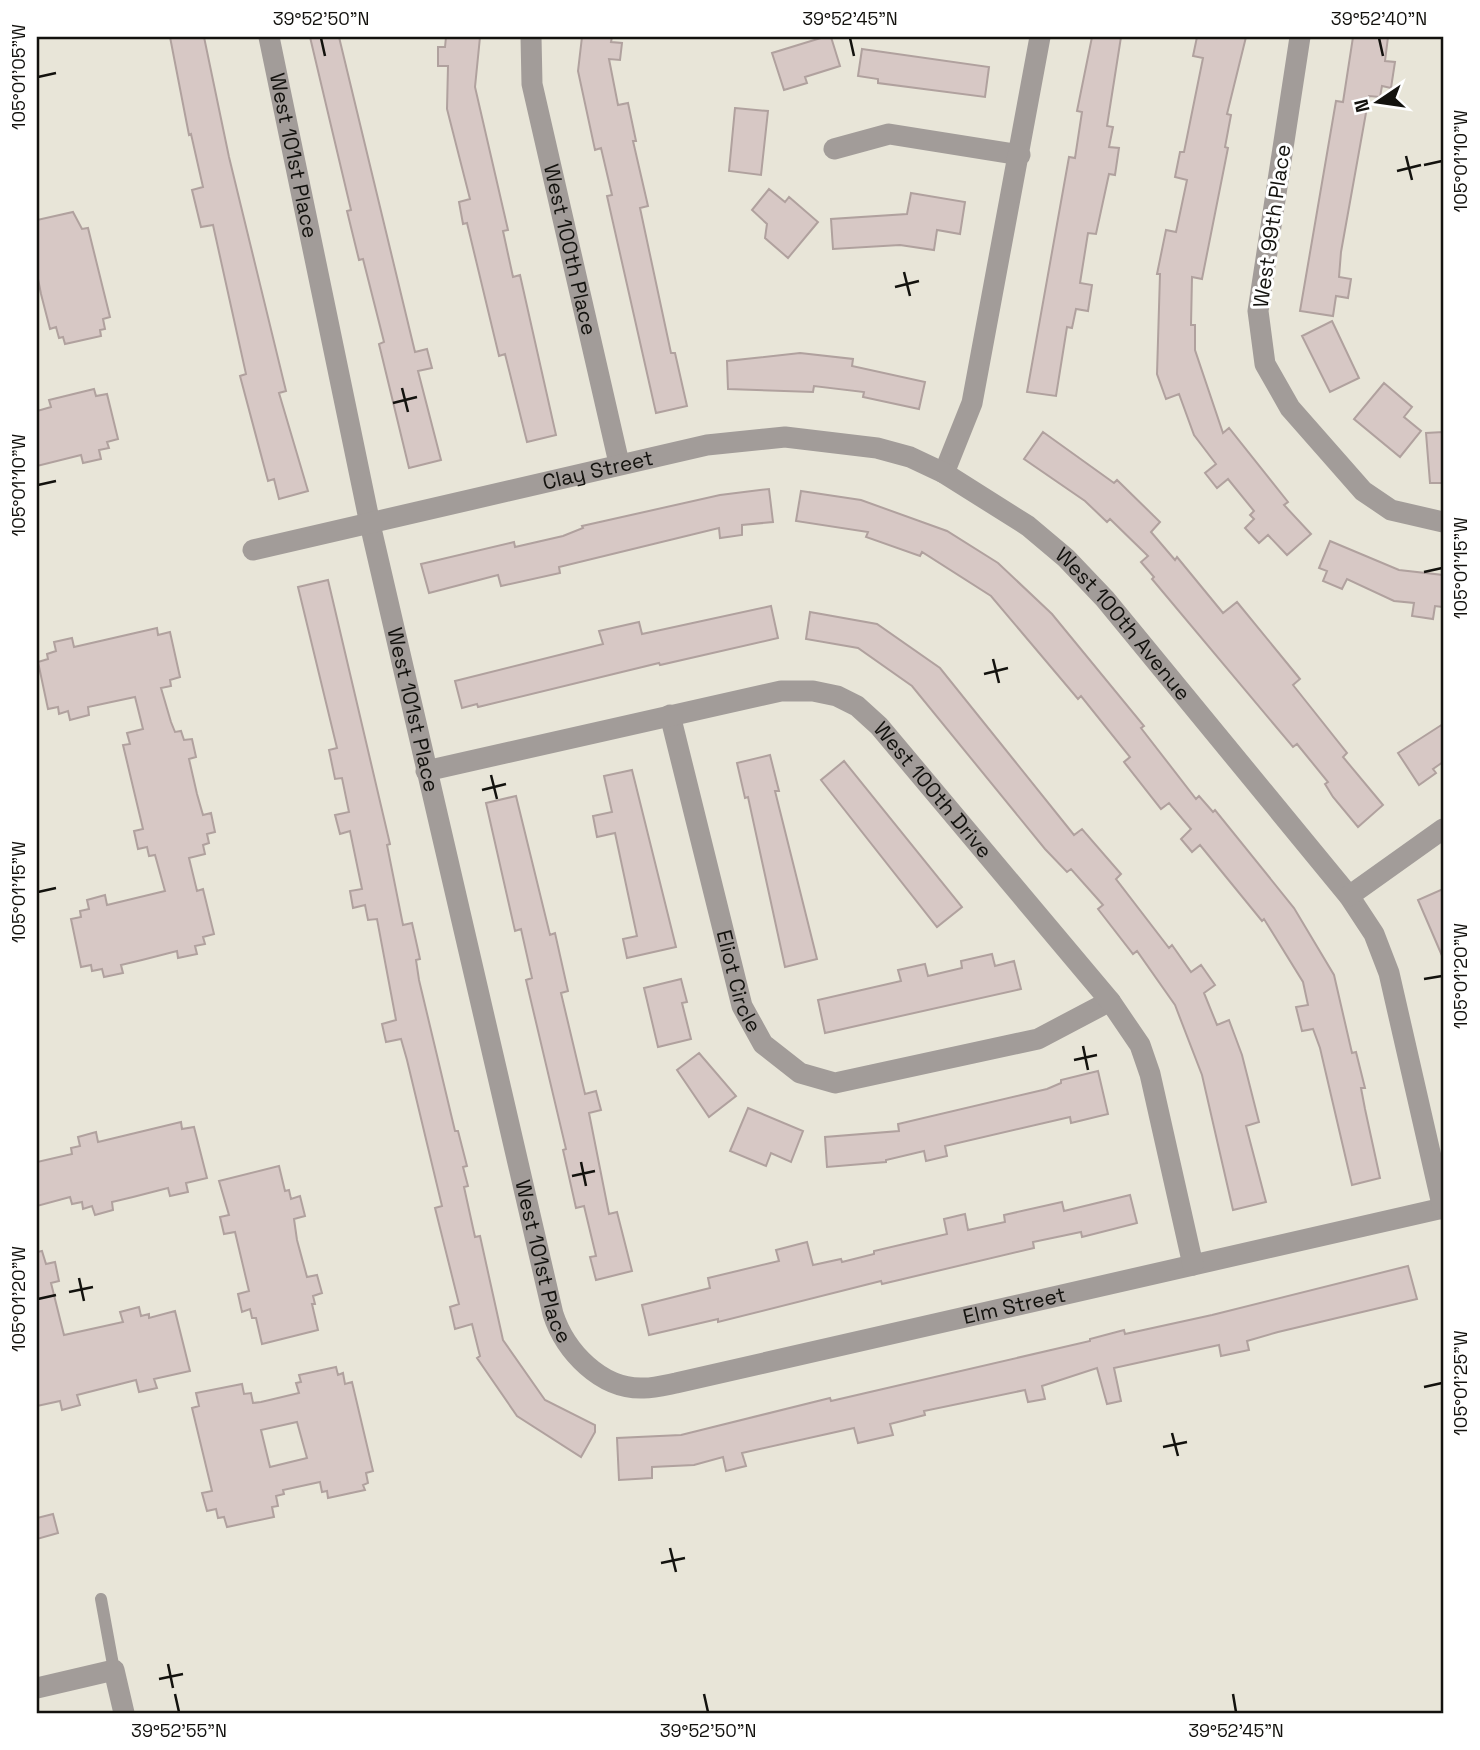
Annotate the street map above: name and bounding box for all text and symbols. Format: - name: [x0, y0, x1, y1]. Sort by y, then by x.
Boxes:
- text: 39°52'50"N: [273, 7, 369, 30]
- text: 39°52'45"N: [802, 7, 898, 30]
- text: 39°52'40"N: [1331, 7, 1427, 30]
- text: 105°01'05"W: [7, 24, 30, 130]
- north arrow: [1344, 66, 1414, 136]
- street label: West 101st Place: [264, 70, 324, 240]
- text: N: [1348, 97, 1376, 115]
- text: 105°01'10"W: [1449, 109, 1472, 212]
- street label: West 99th Place: [1247, 143, 1296, 309]
- street label: West 100th Place: [538, 161, 603, 338]
- text: 105°01'10"W: [7, 433, 30, 536]
- street label: Clay Street: [540, 444, 656, 496]
- text: 105°01'15"W: [1449, 517, 1472, 619]
- street label: West 100th Avenue: [1050, 541, 1197, 706]
- street label: West 101st Place: [381, 625, 446, 794]
- street label: West 100th Drive: [868, 716, 998, 864]
- text: 105°01'15"W: [7, 841, 30, 943]
- text: 105°01'20"W: [1449, 923, 1472, 1029]
- street label: Eliot Circle: [711, 927, 768, 1037]
- street label: West 101st Place: [509, 1177, 578, 1348]
- text: 105°01'20"W: [7, 1246, 30, 1352]
- street label: Elm Street: [960, 1281, 1068, 1330]
- text: 105°01'25"W: [1449, 1330, 1472, 1436]
- text: 39°52'55"N: [131, 1719, 227, 1742]
- text: 39°52'50"N: [660, 1719, 756, 1742]
- text: 39°52'45"N: [1188, 1719, 1284, 1742]

